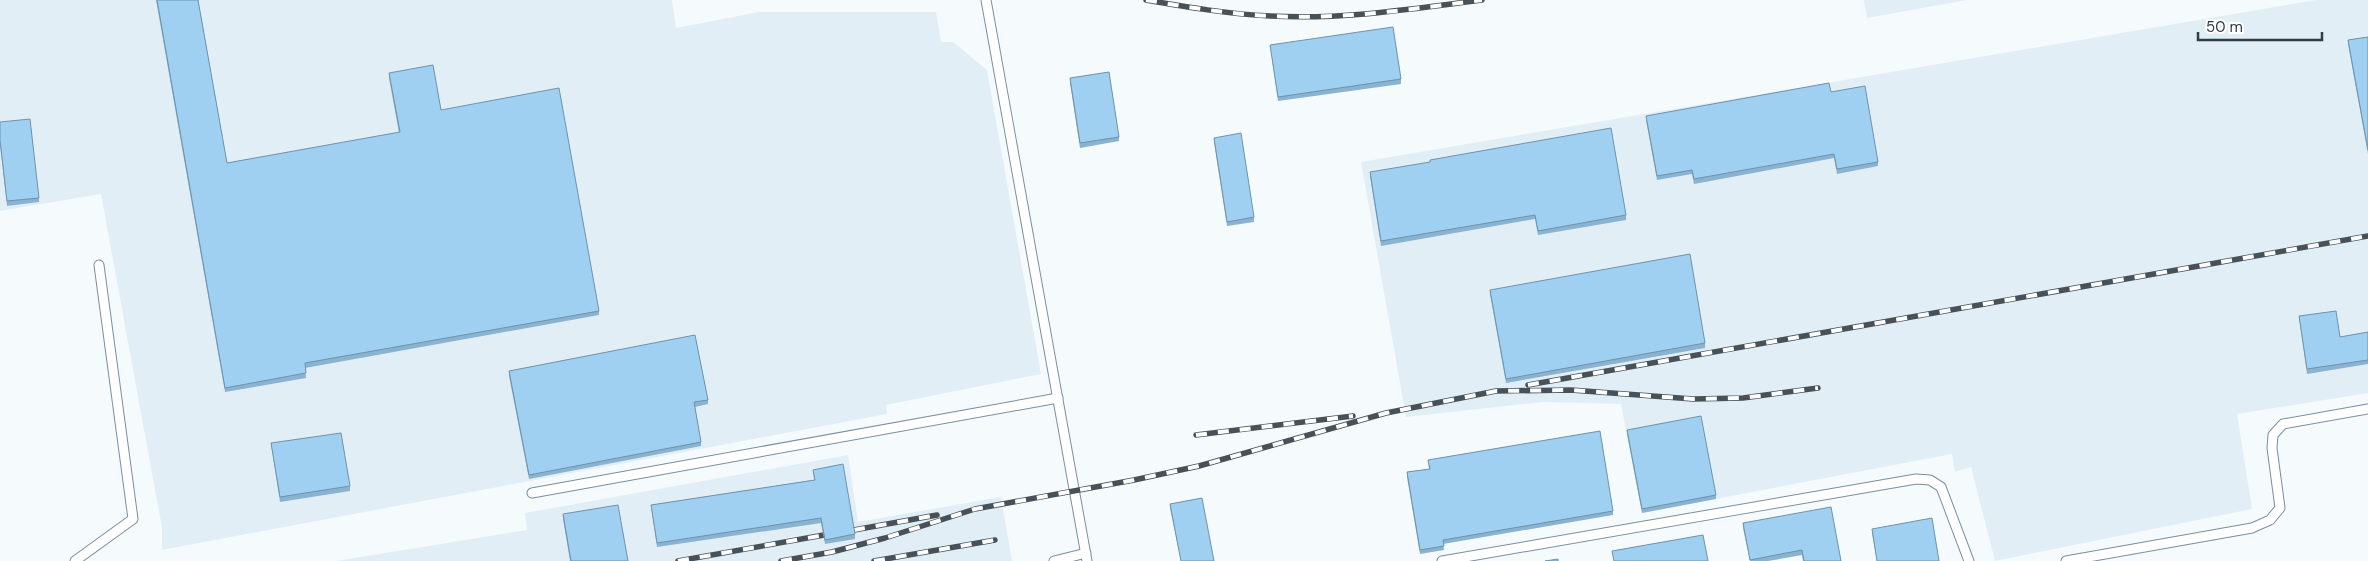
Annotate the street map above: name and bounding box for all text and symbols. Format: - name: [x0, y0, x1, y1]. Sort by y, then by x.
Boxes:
- scale bar: [2198, 10, 2322, 42]
- text: 50 m: [2206, 17, 2243, 37]

